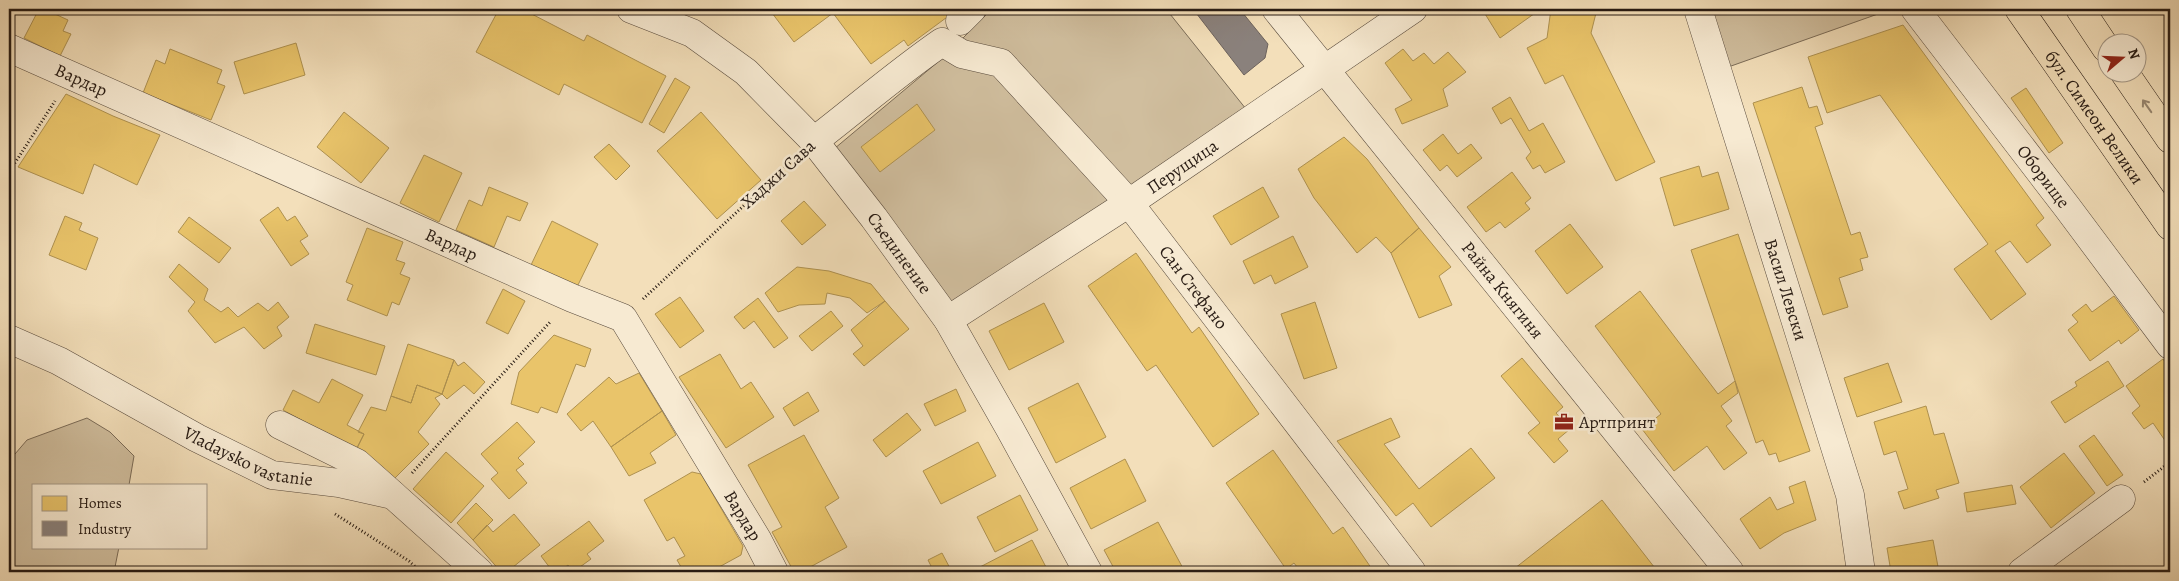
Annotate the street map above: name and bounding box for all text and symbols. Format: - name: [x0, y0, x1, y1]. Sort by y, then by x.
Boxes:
- north arrow: [2096, 32, 2146, 82]
- street label: бул. Симеон Велики: [2039, 46, 2149, 189]
- text: N: [2123, 46, 2144, 62]
- street label: Вардар: [51, 58, 111, 102]
- one-way arrow: [2142, 99, 2152, 113]
- street label: Перущица: [1142, 133, 1223, 200]
- street label: Хаджи Сава: [735, 134, 821, 214]
- street label: Оборище: [2011, 140, 2076, 213]
- street label: Съединение: [862, 207, 937, 299]
- street label: Вардар: [421, 222, 481, 267]
- street label: Райна Княгиня: [1456, 236, 1549, 344]
- street label: Васил Левски: [1759, 236, 1813, 344]
- street label: Сан Стефано: [1154, 240, 1234, 334]
- place label: Артпринт: [1578, 410, 1655, 434]
- office icon: Артпринт: [1553, 411, 1575, 433]
- street label: Vladaysko vastanie: [178, 420, 314, 492]
- legend: [32, 484, 208, 548]
- street label: Вардар: [718, 486, 767, 546]
- text: Homes: [78, 493, 122, 513]
- text: Industry: [78, 519, 132, 539]

